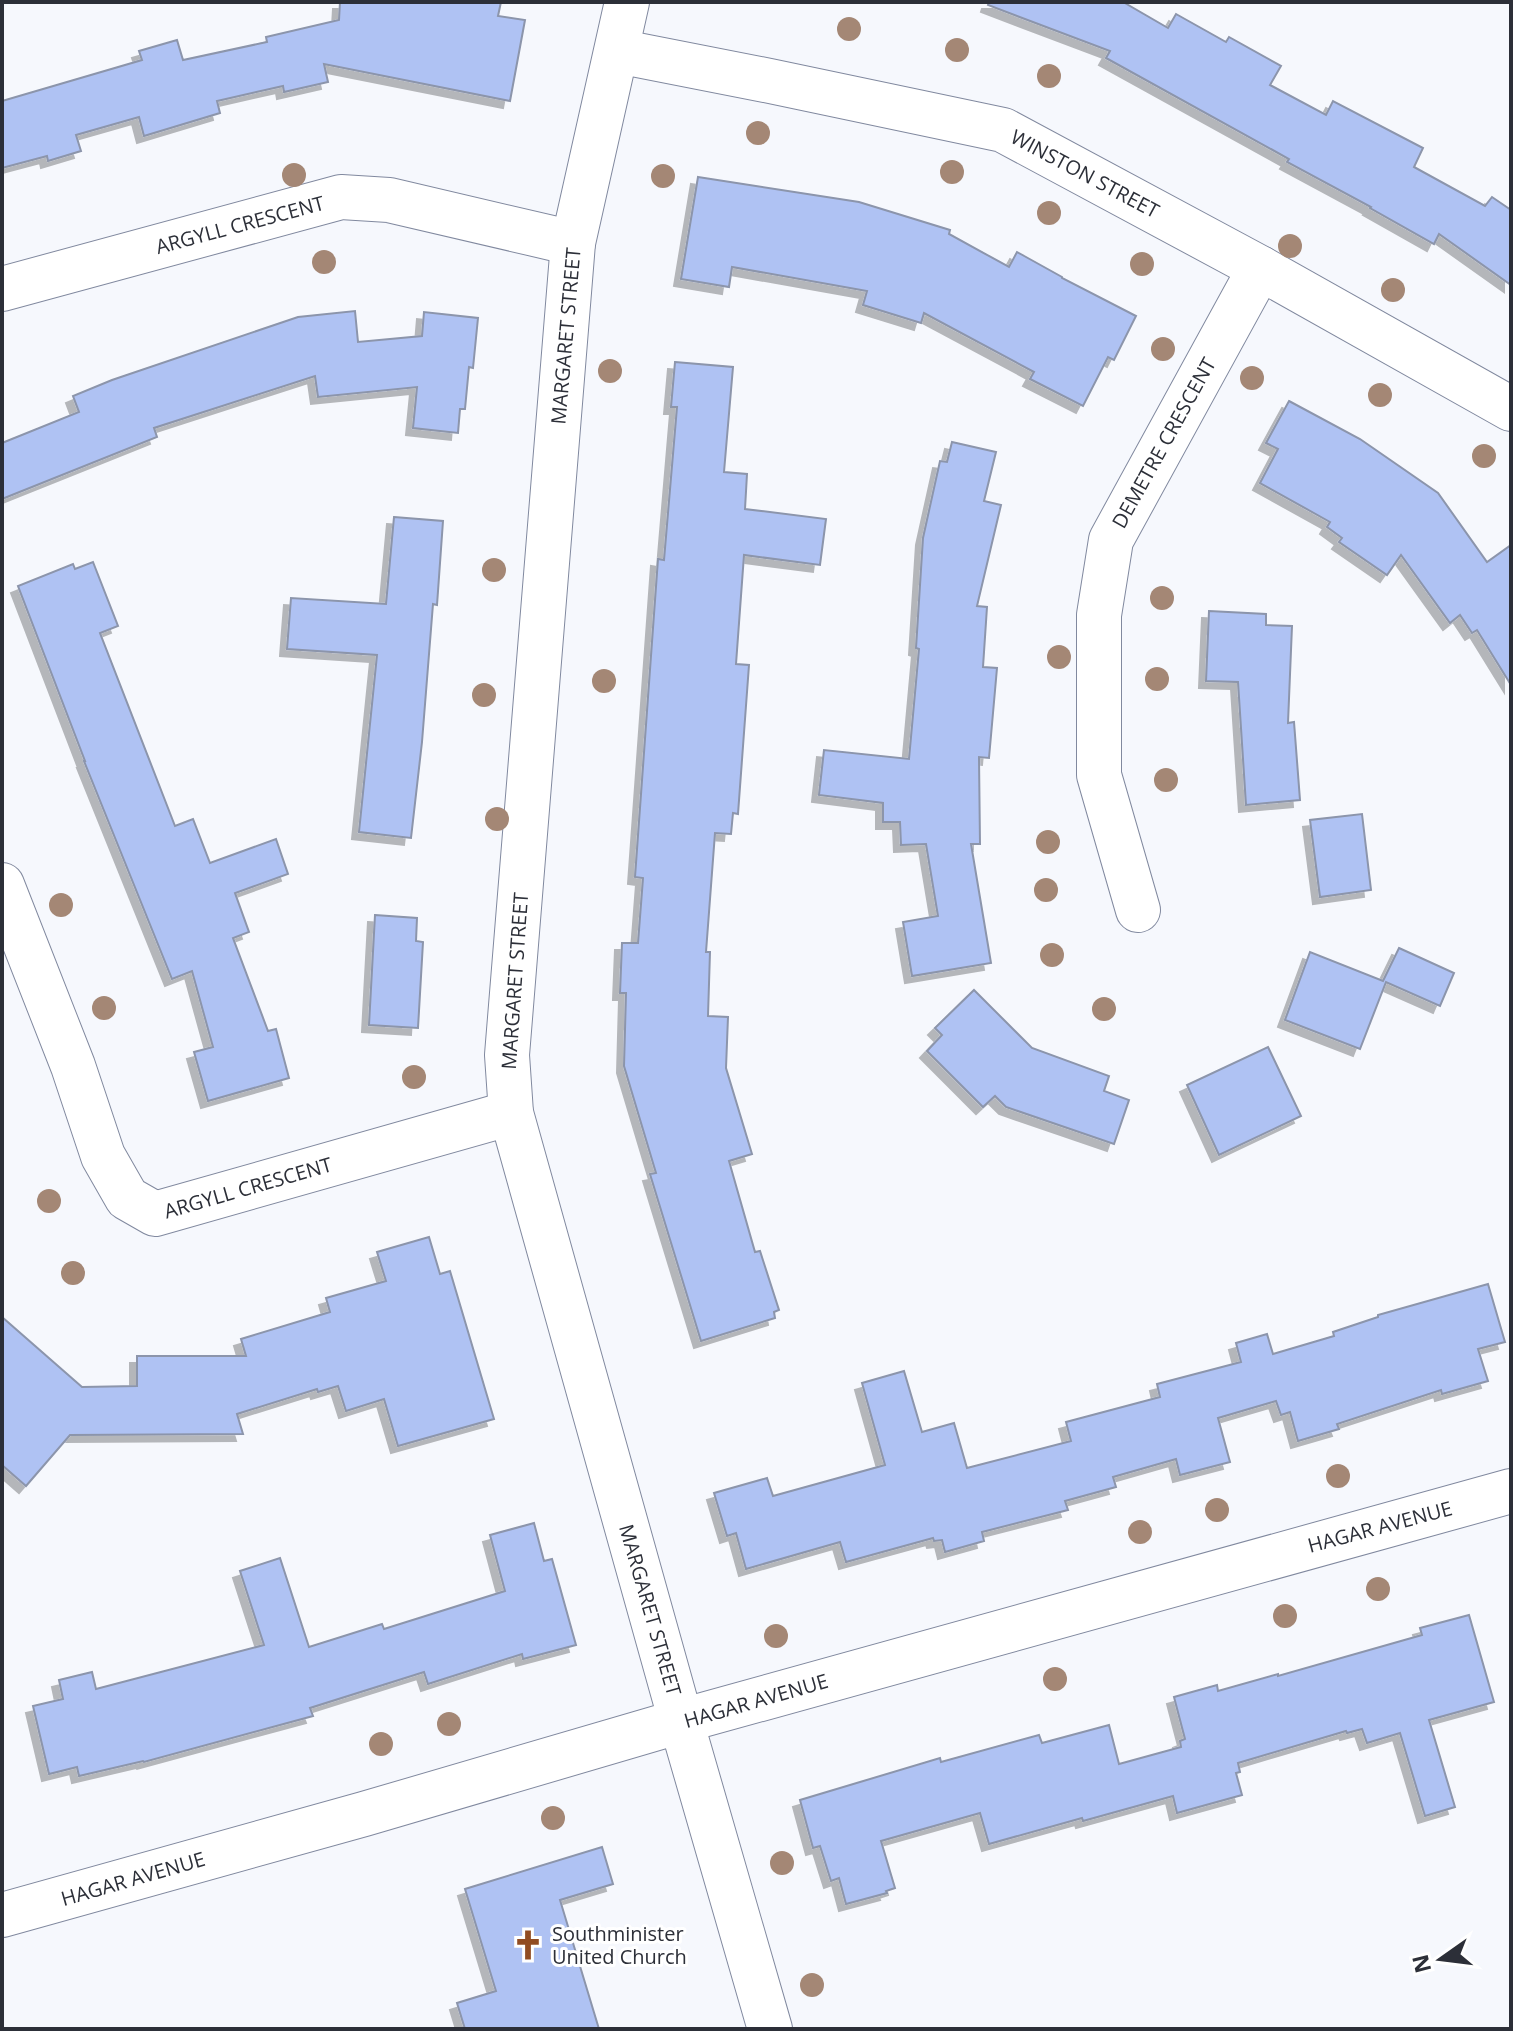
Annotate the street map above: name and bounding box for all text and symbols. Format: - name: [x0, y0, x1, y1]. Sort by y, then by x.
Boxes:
- street label: WINSTON STREET: [1006, 123, 1164, 224]
- street label: ARGYLL CRESCENT: [153, 189, 327, 260]
- street label: MARGARET STREET: [544, 246, 587, 425]
- street label: DEMETRE CRESCENT: [1105, 353, 1222, 533]
- street label: MARGARET STREET: [495, 892, 534, 1070]
- street label: ARGYLL CRESCENT: [161, 1151, 335, 1224]
- street label: HAGAR AVENUE: [1305, 1494, 1455, 1559]
- street label: MARGARET STREET: [613, 1521, 688, 1699]
- street label: HAGAR AVENUE: [681, 1667, 831, 1734]
- street label: HAGAR AVENUE: [58, 1845, 208, 1912]
- north arrow: [1401, 1919, 1481, 1999]
- place label: Southminister United Church: [552, 1920, 687, 1970]
- church icon: Southminister United Church: [511, 1928, 545, 1962]
- text: N: [1404, 1952, 1437, 1976]

